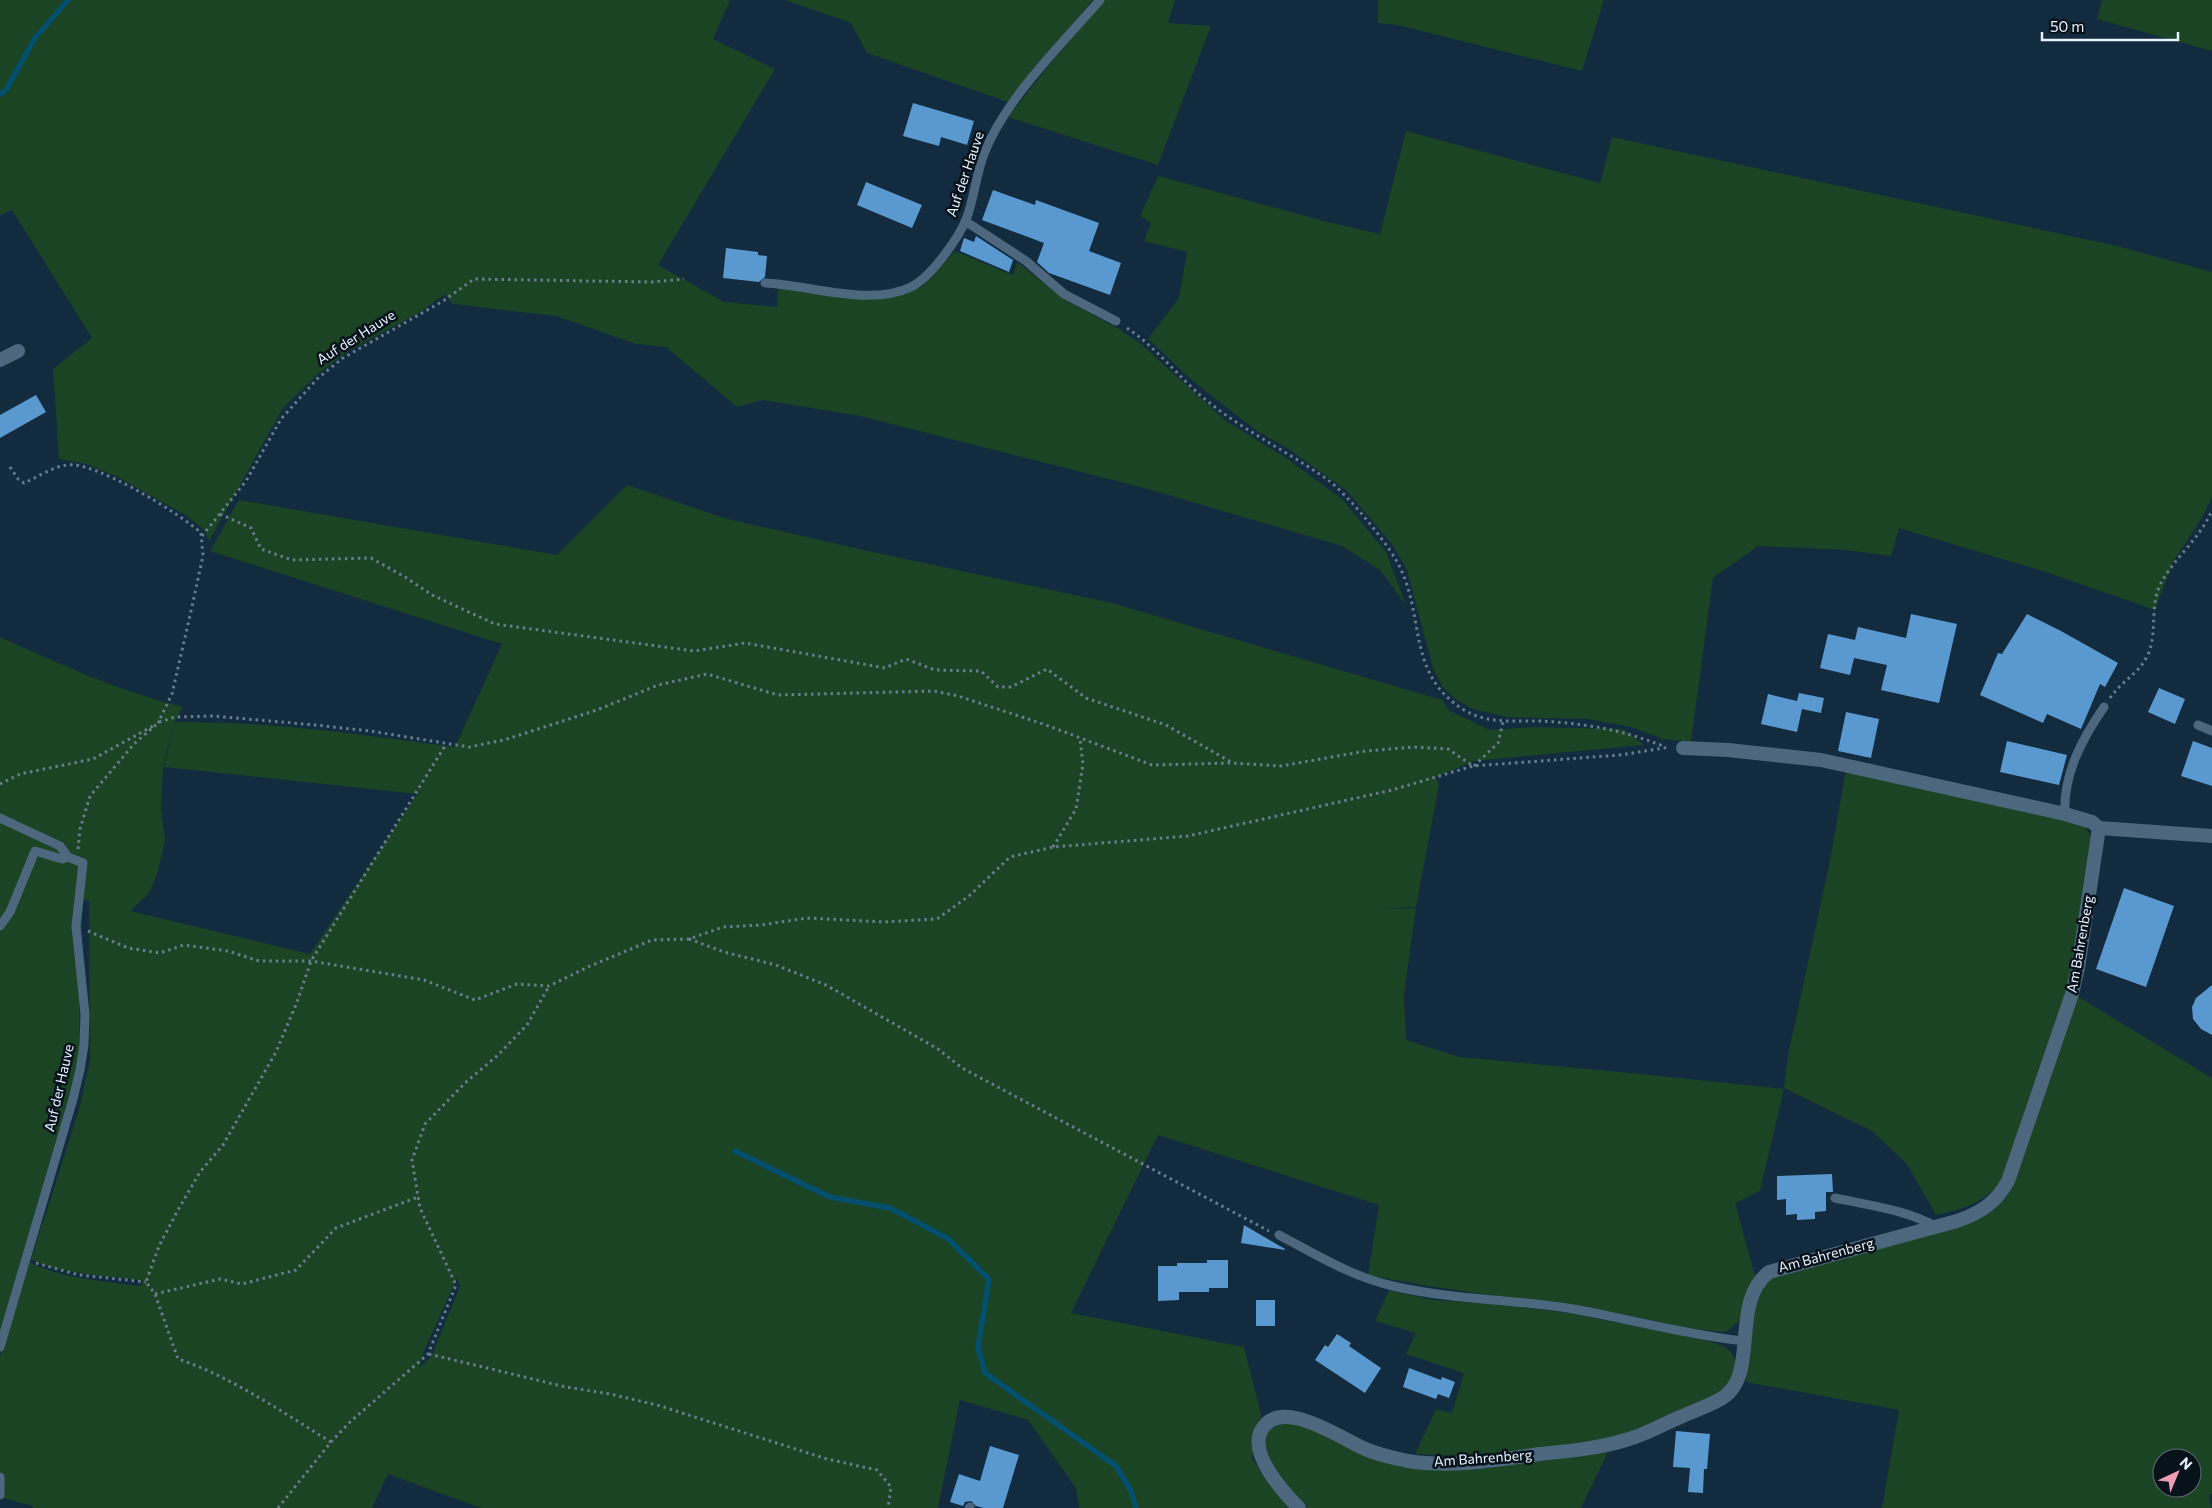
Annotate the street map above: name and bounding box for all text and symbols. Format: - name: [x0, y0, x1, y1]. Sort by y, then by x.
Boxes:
- scale bar: [2042, 10, 2178, 42]
- text: 50 m: [2050, 17, 2084, 35]
- street label: Auf der Hauve: [942, 129, 987, 219]
- street label: Auf der Hauve: [313, 306, 398, 367]
- street label: Am Bahrenberg: [2063, 894, 2097, 994]
- street label: Auf der Hauve: [40, 1042, 77, 1133]
- street label: Am Bahrenberg: [1776, 1233, 1876, 1275]
- street label: Am Bahrenberg: [1433, 1446, 1533, 1469]
- north arrow: [2152, 1448, 2202, 1498]
- text: N: [2177, 1454, 2196, 1473]

